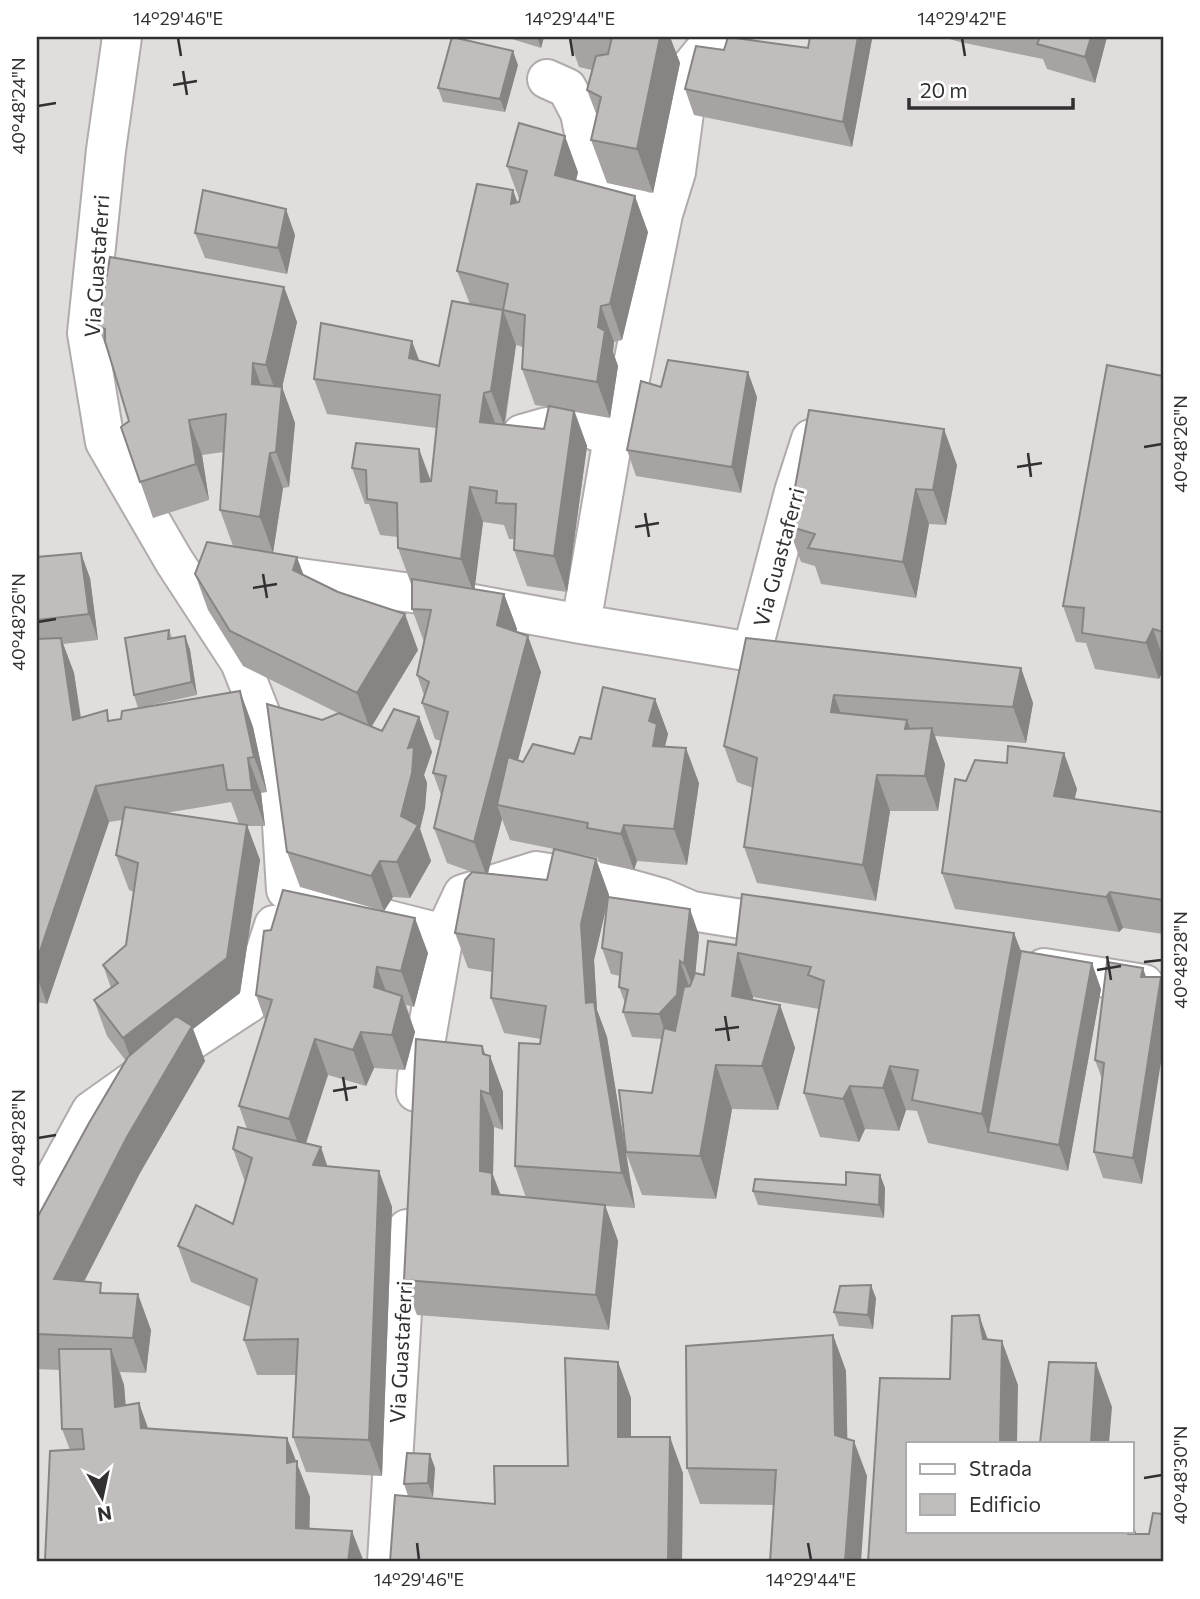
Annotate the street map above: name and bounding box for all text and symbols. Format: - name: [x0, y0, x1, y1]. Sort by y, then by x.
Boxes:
- text: 14°29'46"E: [133, 7, 223, 29]
- text: 14°29'44"E: [525, 7, 615, 29]
- text: 14°29'42"E: [917, 7, 1007, 29]
- text: 40°48'24"N: [7, 57, 29, 155]
- scale bar: [909, 66, 1074, 110]
- text: 20 m: [920, 77, 968, 102]
- street label: Via Guastaferri: [79, 194, 113, 338]
- text: 40°48'26"N: [1169, 395, 1191, 493]
- street label: Via Guastaferri: [747, 485, 809, 629]
- text: 40°48'26"N: [7, 573, 29, 671]
- text: 40°48'28"N: [1169, 911, 1191, 1009]
- text: 40°48'28"N: [7, 1089, 29, 1187]
- street label: Via Guastaferri: [384, 1280, 416, 1424]
- text: 40°48'30"N: [1169, 1426, 1191, 1524]
- legend: [906, 1442, 1134, 1532]
- text: Strada: [969, 1455, 1032, 1480]
- north arrow: [66, 1462, 136, 1532]
- text: Edificio: [969, 1491, 1041, 1516]
- text: N: [96, 1502, 114, 1527]
- text: 14°29'46"E: [374, 1568, 464, 1590]
- text: 14°29'44"E: [766, 1568, 856, 1590]

